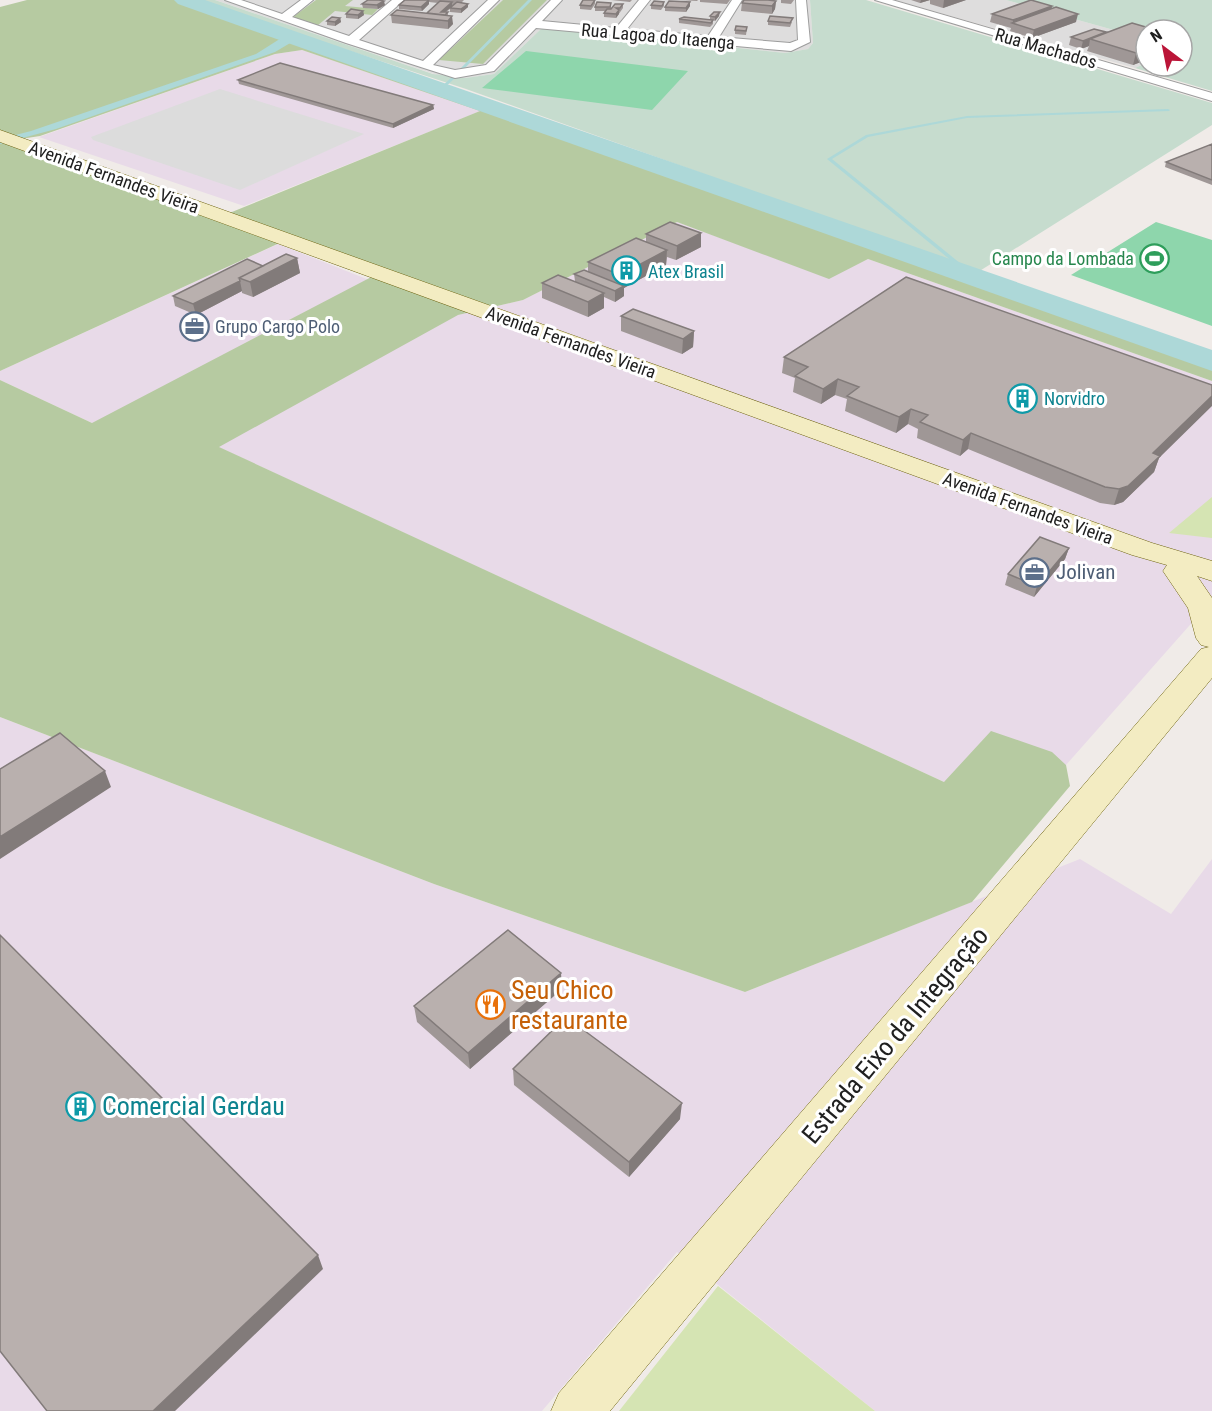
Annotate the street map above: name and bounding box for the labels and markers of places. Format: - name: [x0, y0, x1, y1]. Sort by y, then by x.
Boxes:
- sports icon: Campo da Lombada: [1139, 242, 1171, 274]
- place label: Campo da Lombada: [992, 248, 1134, 269]
- building icon: Atex Brasil: [611, 255, 643, 287]
- place label: Atex Brasil: [648, 261, 724, 282]
- office icon: Grupo Cargo Polo: [178, 310, 210, 342]
- place label: Grupo Cargo Polo: [215, 316, 340, 337]
- building icon: Norvidro: [1007, 382, 1039, 414]
- place label: Norvidro: [1044, 388, 1105, 409]
- office icon: Jolivan: [1019, 556, 1051, 588]
- place label: Jolivan: [1056, 560, 1115, 584]
- place label: Seu Chico restaurante: [511, 975, 628, 1035]
- restaurant icon: Seu Chico restaurante: [474, 989, 506, 1021]
- building icon: Comercial Gerdau: [65, 1090, 97, 1122]
- place label: Comercial Gerdau: [102, 1091, 285, 1121]

